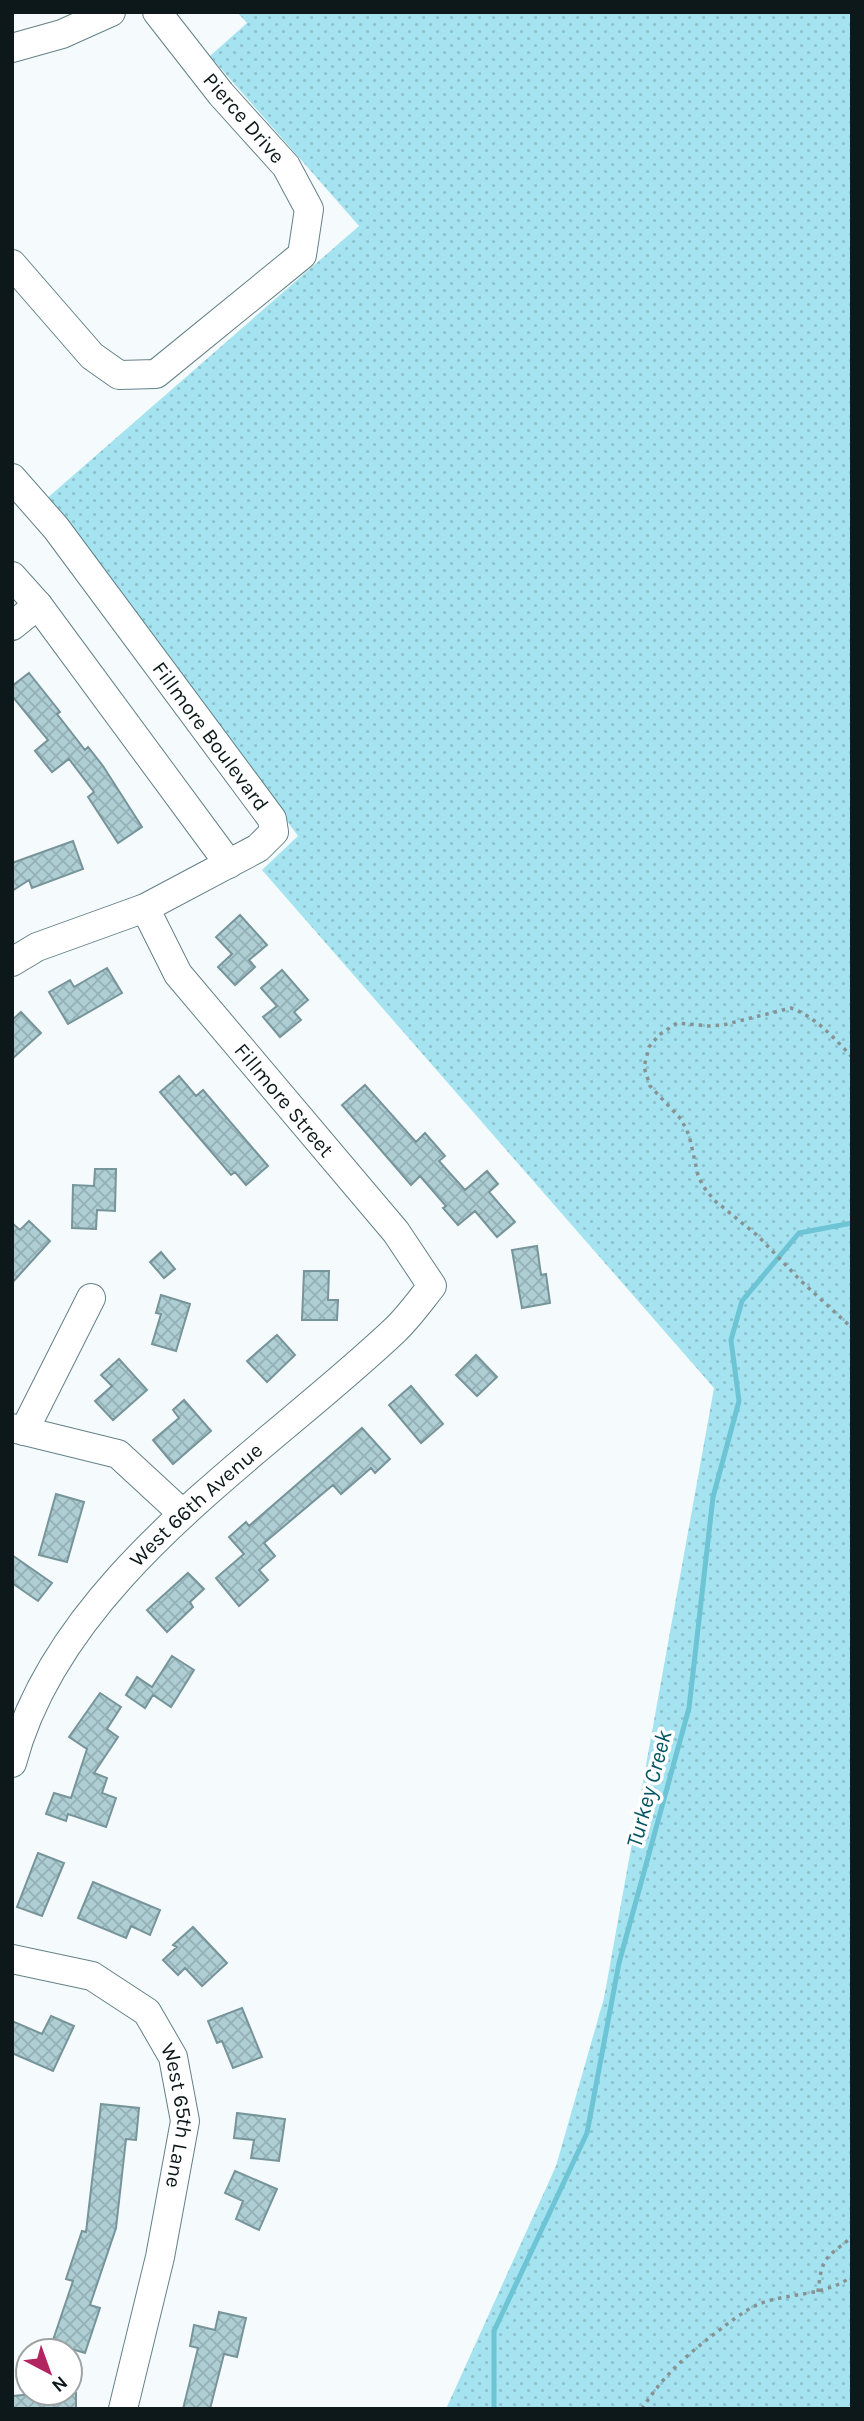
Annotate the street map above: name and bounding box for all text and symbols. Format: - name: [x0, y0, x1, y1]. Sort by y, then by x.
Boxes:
- street label: Pierce Drive: [198, 68, 290, 168]
- street label: Fillmore Boulevard: [147, 657, 274, 816]
- street label: Fillmore Street: [229, 1038, 339, 1162]
- street label: West 66th Avenue: [124, 1438, 267, 1572]
- water label: Turkey Creek: [620, 1727, 678, 1851]
- street label: West 65th Lane: [156, 2039, 197, 2190]
- north arrow: [14, 2337, 84, 2407]
- text: N: [47, 2371, 72, 2397]

